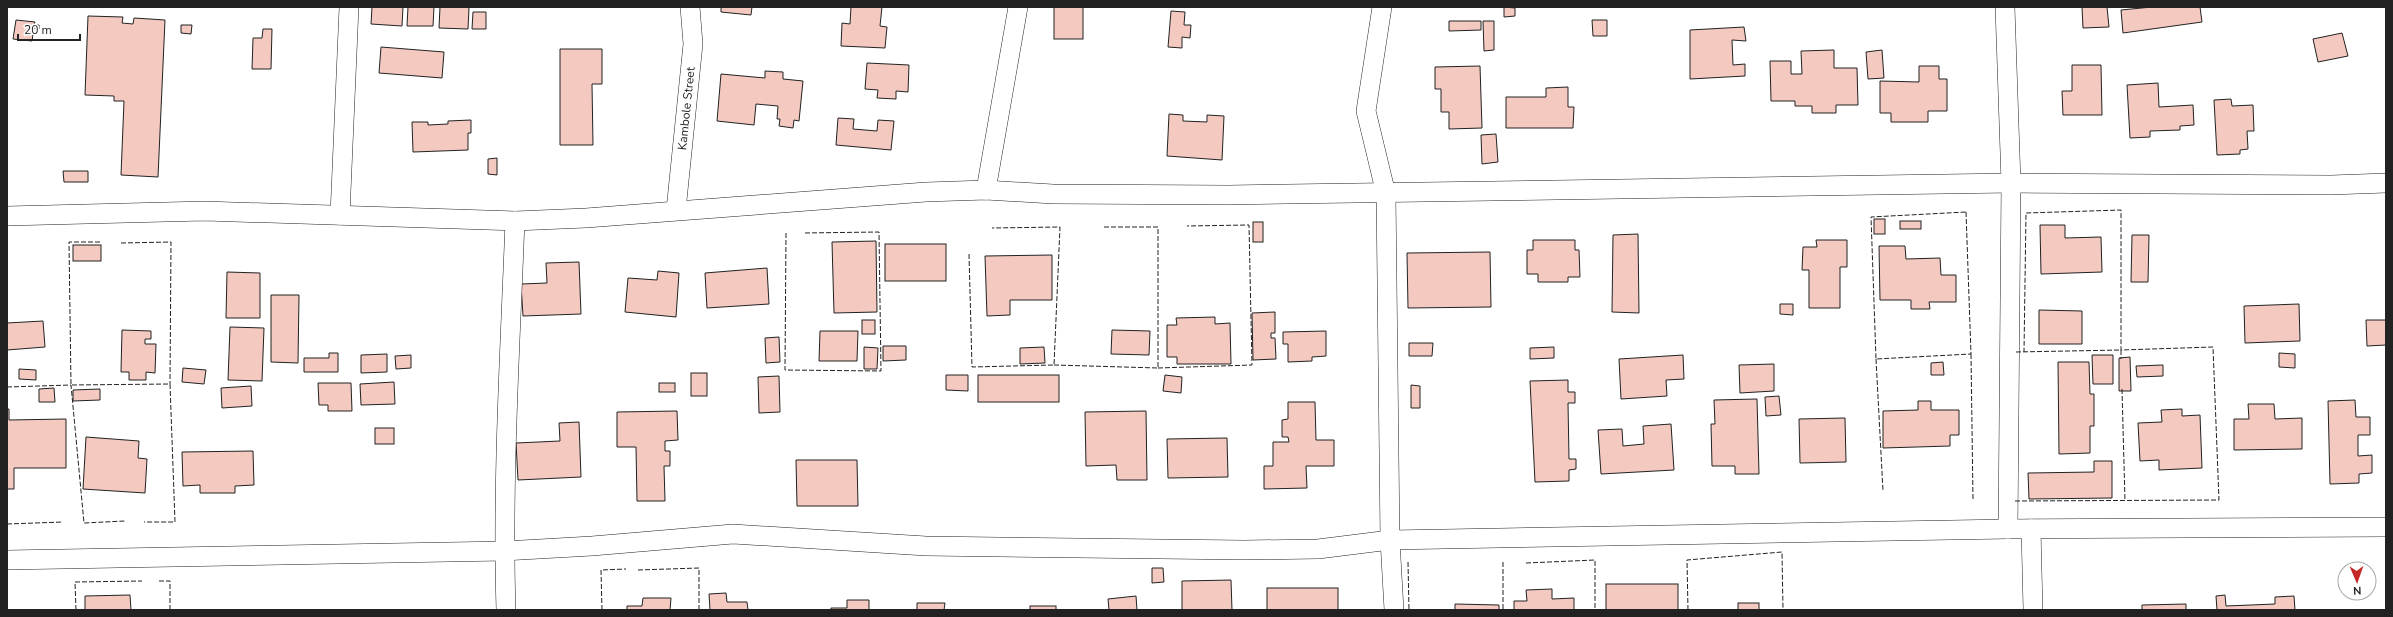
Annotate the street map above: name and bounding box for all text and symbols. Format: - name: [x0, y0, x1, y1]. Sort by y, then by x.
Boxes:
- scale bar: [18, 16, 80, 42]
- text: 20 m: [24, 22, 52, 38]
- street label: Kambole Street: [674, 65, 699, 151]
- north arrow: [2337, 561, 2377, 601]
- text: N: [2353, 583, 2362, 598]

